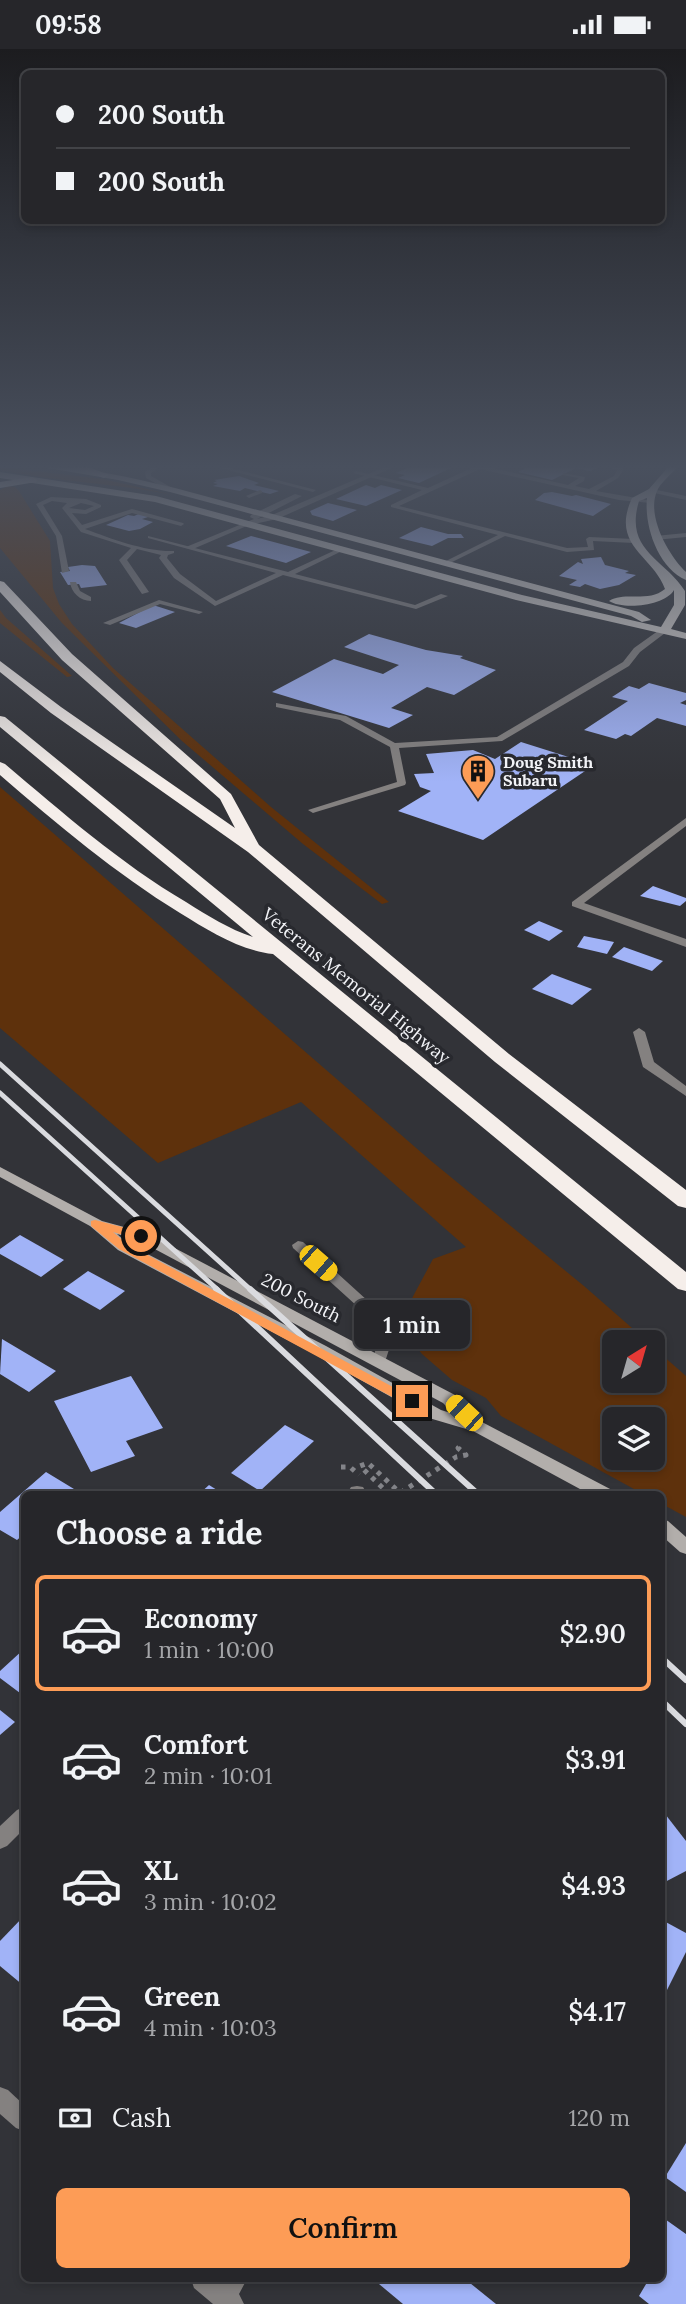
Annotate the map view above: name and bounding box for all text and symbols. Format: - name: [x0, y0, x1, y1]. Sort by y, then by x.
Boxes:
- text: 09:58: [35, 8, 102, 41]
- text: 200 South: [98, 98, 225, 131]
- text: 200 South: [98, 165, 225, 198]
- building icon: Doug Smith Subaru: [459, 752, 497, 801]
- place label: Doug Smith Subaru: [503, 752, 593, 790]
- street label: Veterans Memorial Highway: [257, 902, 456, 1069]
- route start: [125, 1220, 157, 1252]
- car: [296, 1241, 341, 1285]
- street label: 200 South: [258, 1268, 345, 1327]
- callout: 1 min: [354, 1299, 470, 1349]
- text: 1 min: [383, 1310, 441, 1339]
- north arrow: [602, 1330, 665, 1393]
- map controls: [602, 1330, 665, 1470]
- route end: [396, 1385, 428, 1417]
- car: [442, 1391, 487, 1435]
- button: layers: [602, 1407, 665, 1470]
- text: Choose a ride: [56, 1512, 263, 1553]
- icon: car: [60, 1602, 123, 1665]
- text: Economy: [144, 1602, 257, 1635]
- text: $2.90: [560, 1617, 626, 1650]
- text: 1 min · 10:00: [144, 1635, 274, 1664]
- icon: car: [60, 1728, 123, 1791]
- text: Comfort: [144, 1728, 248, 1761]
- text: $3.91: [565, 1743, 626, 1776]
- text: 2 min · 10:01: [144, 1761, 272, 1790]
- icon: car: [60, 1854, 123, 1917]
- text: XL: [144, 1854, 178, 1887]
- text: $4.93: [561, 1869, 626, 1902]
- text: 3 min · 10:02: [144, 1887, 277, 1916]
- icon: car: [60, 1980, 123, 2043]
- text: Green: [144, 1980, 220, 2013]
- text: $4.17: [569, 1995, 626, 2028]
- text: 4 min · 10:03: [144, 2013, 277, 2042]
- icon: cash: [56, 2099, 94, 2137]
- text: Cash: [112, 2101, 171, 2134]
- text: 120 m: [568, 2103, 630, 2132]
- button: Confirm: [56, 2188, 630, 2268]

